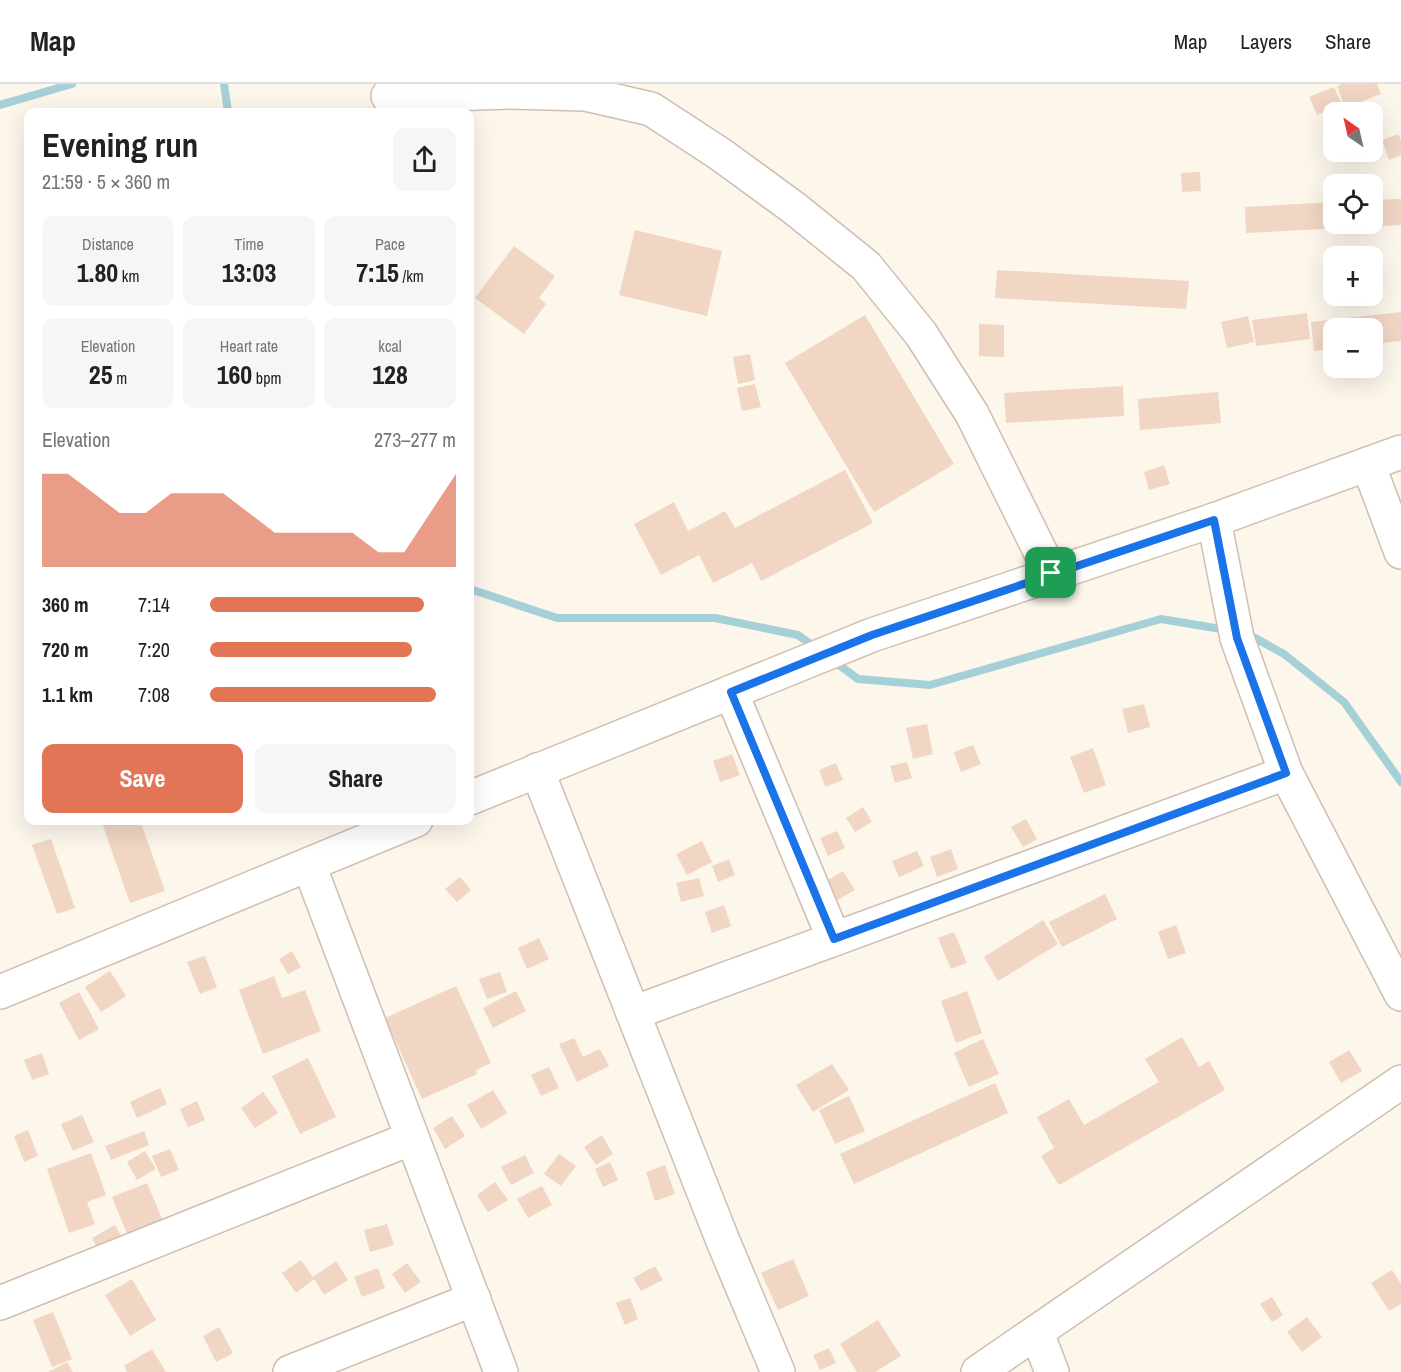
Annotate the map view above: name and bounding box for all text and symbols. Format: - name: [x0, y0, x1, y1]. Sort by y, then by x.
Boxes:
- text: Map: [30, 22, 76, 60]
- text: Map: [1174, 27, 1207, 56]
- text: Layers: [1240, 27, 1292, 56]
- text: Share: [1325, 27, 1371, 56]
- north arrow: [1323, 102, 1383, 162]
- map controls: [1323, 102, 1383, 378]
- text: Evening run: [42, 123, 198, 167]
- button: share: [393, 128, 456, 191]
- text: 21:59 · 5 × 360 m: [42, 168, 170, 195]
- button: locate: [1323, 174, 1383, 234]
- text: Distance: [82, 233, 134, 255]
- text: Time: [234, 233, 264, 255]
- text: Pace: [375, 233, 405, 255]
- button: +: [1323, 246, 1383, 306]
- text: 1.80: [77, 255, 118, 290]
- text: 13:03: [222, 255, 276, 290]
- text: 7:15: [356, 255, 399, 290]
- text: km: [118, 265, 139, 287]
- text: /km: [399, 265, 424, 287]
- button: −: [1323, 318, 1383, 378]
- text: Elevation: [81, 335, 135, 357]
- text: Heart rate: [220, 335, 278, 357]
- text: kcal: [378, 335, 402, 357]
- text: 25: [89, 357, 113, 392]
- text: 160: [217, 357, 252, 392]
- text: 128: [372, 357, 408, 392]
- text: m: [113, 367, 127, 389]
- text: bpm: [252, 367, 281, 389]
- text: Elevation: [42, 426, 110, 453]
- text: 273–277 m: [374, 426, 456, 453]
- pin: [1025, 547, 1076, 598]
- icon: arrive: [1034, 556, 1067, 589]
- text: 360 m: [42, 591, 89, 618]
- text: 7:14: [138, 591, 170, 618]
- text: 720 m: [42, 636, 89, 663]
- text: 7:20: [138, 636, 170, 663]
- text: 1.1 km: [42, 681, 93, 708]
- text: 7:08: [138, 681, 170, 708]
- button: Save: [42, 744, 243, 813]
- button: Share: [255, 744, 456, 813]

